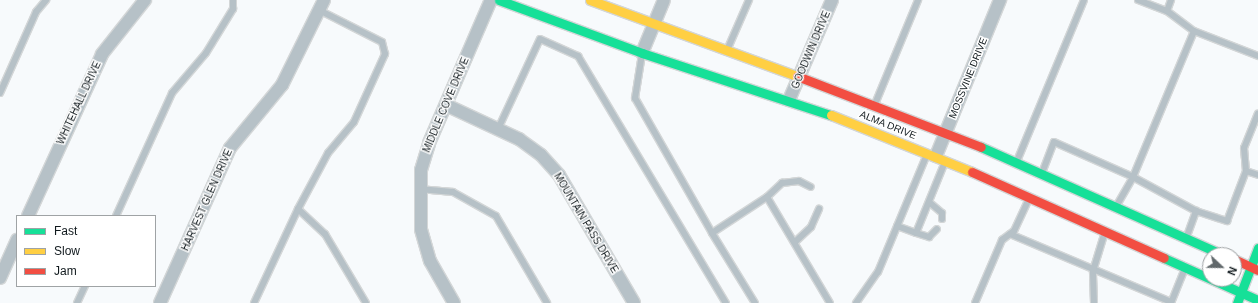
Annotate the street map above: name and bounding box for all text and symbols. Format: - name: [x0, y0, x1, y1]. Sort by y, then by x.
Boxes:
- street label: GOODWIN DRIVE: [789, 9, 833, 91]
- street label: MOSSVINE DRIVE: [946, 36, 990, 120]
- street label: MIDDLE COVE DRIVE: [421, 56, 471, 154]
- street label: WHITEHALL DRIVE: [54, 59, 104, 147]
- street label: ALMA DRIVE: [858, 108, 918, 142]
- street label: HARVEST GLEN DRIVE: [179, 147, 235, 253]
- street label: MOUNTAIN PASS DRIVE: [551, 171, 621, 275]
- legend: [16, 215, 156, 287]
- text: Fast: [54, 224, 77, 238]
- text: Slow: [54, 244, 80, 258]
- north arrow: [1202, 247, 1242, 287]
- text: Jam: [54, 264, 77, 278]
- text: N: [1225, 265, 1239, 277]

